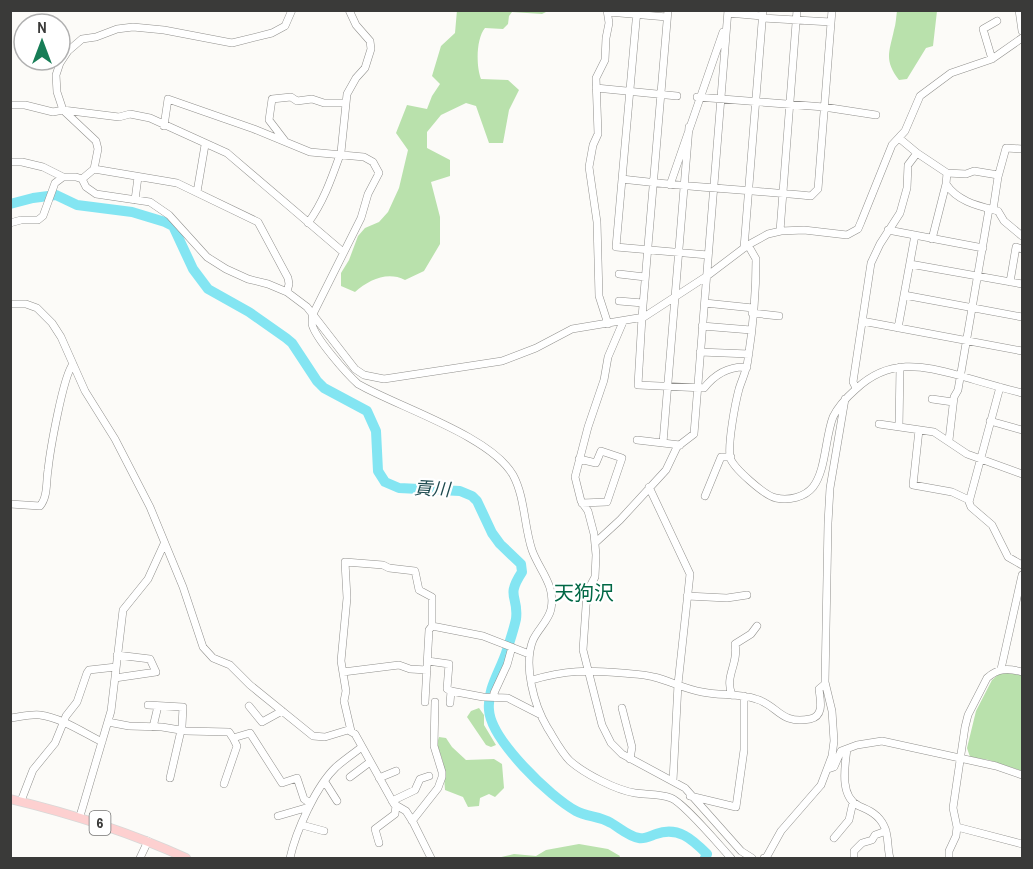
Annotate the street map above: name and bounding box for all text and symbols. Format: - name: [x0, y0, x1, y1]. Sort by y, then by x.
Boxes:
- north arrow: [12, 12, 72, 72]
- text: N: [37, 16, 47, 38]
- water label: 貢川: [413, 475, 453, 502]
- district label: 天狗沢: [554, 579, 614, 606]
- road number: 6: [90, 811, 110, 835]

